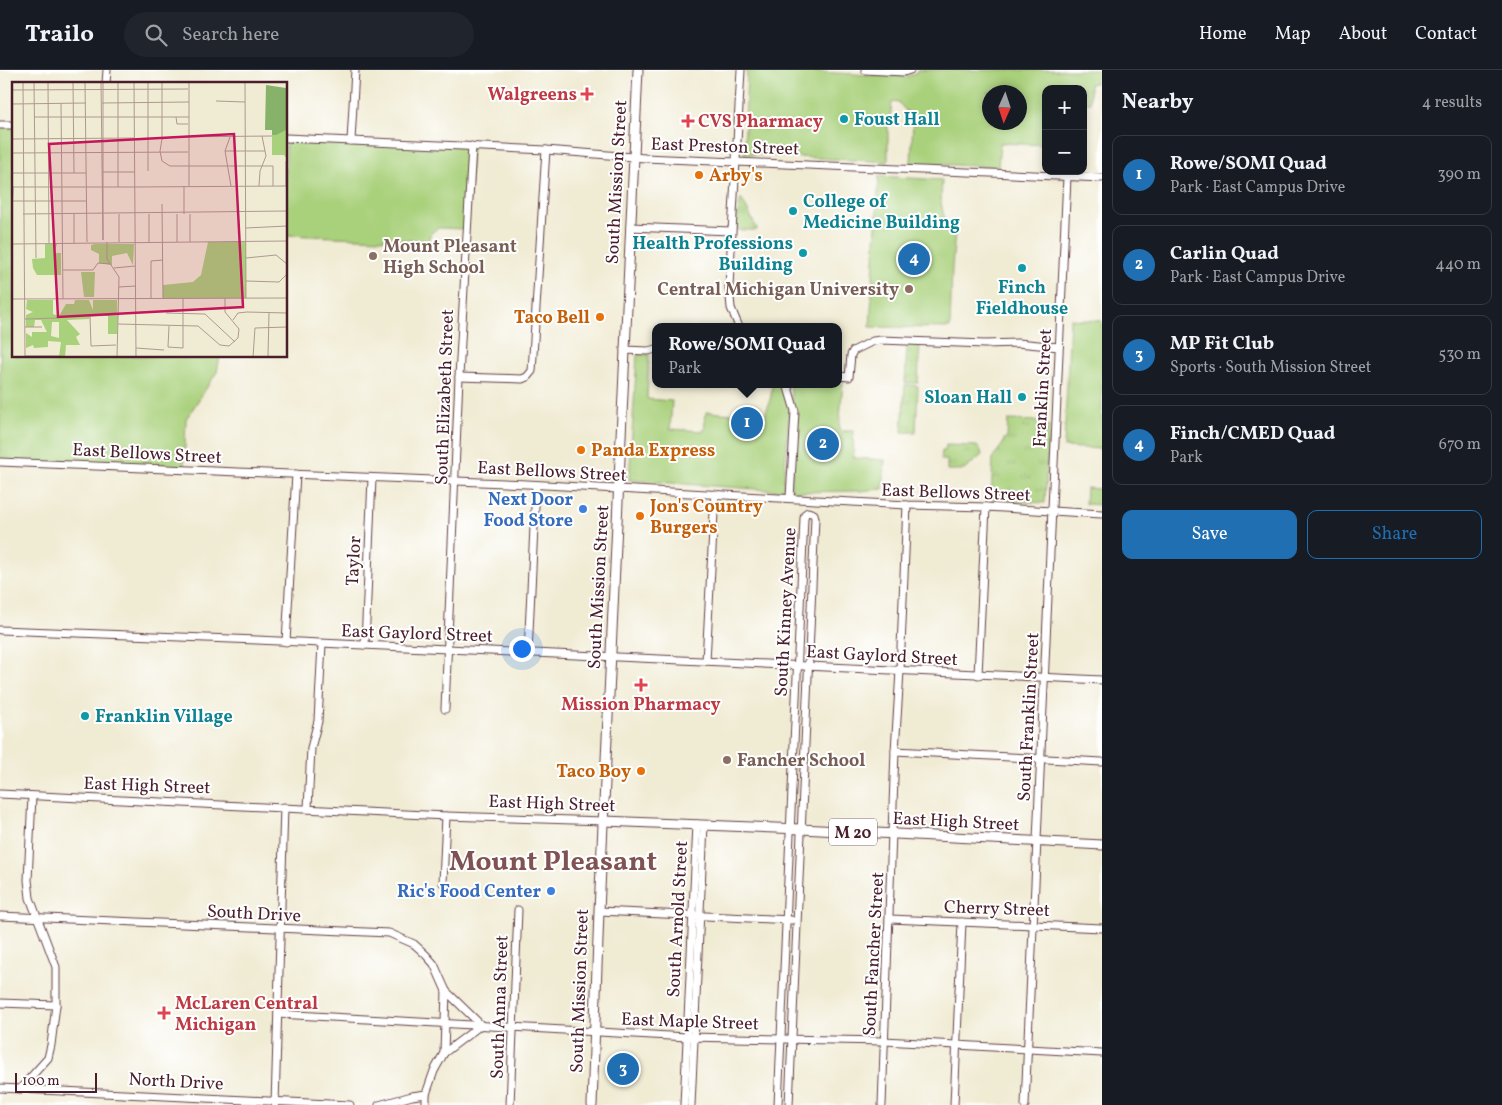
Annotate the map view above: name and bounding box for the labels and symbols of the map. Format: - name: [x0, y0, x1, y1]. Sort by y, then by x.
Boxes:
- inset map: [12, 82, 288, 358]
- place label: Walgreens: [488, 83, 577, 108]
- north arrow: [982, 85, 1027, 130]
- marker: Walgreens: [581, 88, 593, 100]
- street label: South Mission Street: [601, 99, 634, 265]
- place label: Foust Hall: [854, 108, 940, 133]
- place label: CVS Pharmacy: [698, 110, 823, 135]
- marker: Foust Hall: [838, 113, 850, 125]
- marker: CVS Pharmacy: [682, 115, 694, 127]
- street label: East Preston Street: [650, 132, 800, 163]
- place label: Arby's: [709, 164, 763, 189]
- marker: Arby's: [693, 169, 705, 181]
- place label: College of Medicine Building: [803, 190, 960, 236]
- marker: College of Medicine Building: [787, 205, 799, 217]
- place label: Health Professions Building: [632, 232, 793, 278]
- place label: Mount Pleasant High School: [383, 235, 517, 281]
- pin: 4: [898, 240, 930, 278]
- marker: Health Professions Building: [797, 247, 809, 259]
- marker: Mount Pleasant High School: [367, 250, 379, 262]
- marker: Finch Fieldhouse: [1016, 262, 1028, 274]
- place label: Finch Fieldhouse: [976, 276, 1068, 322]
- place label: Central Michigan University: [657, 278, 899, 303]
- marker: Central Michigan University: [903, 283, 915, 295]
- place label: Taco Bell: [514, 306, 590, 331]
- street label: South Elizabeth Street: [430, 309, 461, 485]
- marker: Taco Bell: [594, 311, 606, 323]
- street label: Franklin Street: [1028, 328, 1059, 448]
- place label: Sloan Hall: [924, 386, 1012, 411]
- marker: Sloan Hall: [1016, 391, 1028, 403]
- pin: 1: [731, 404, 763, 442]
- pin: 2: [807, 425, 839, 463]
- street label: East Bellows Street: [72, 438, 222, 471]
- place label: Panda Express: [591, 439, 715, 464]
- marker: Panda Express: [575, 444, 587, 456]
- street label: East Bellows Street: [477, 456, 627, 489]
- street label: East Bellows Street: [881, 478, 1031, 509]
- place label: Next Door Food Store: [483, 488, 573, 534]
- place label: Jon's Country Burgers: [649, 495, 763, 541]
- marker: Next Door Food Store: [577, 503, 589, 515]
- street label: South Mission Street: [583, 504, 616, 670]
- marker: Jon's Country Burgers: [634, 510, 646, 522]
- street label: South Kinney Avenue: [770, 527, 803, 697]
- street label: Taylor: [341, 535, 368, 587]
- street label: East Gaylord Street: [340, 619, 493, 650]
- street label: South Franklin Street: [1013, 632, 1046, 802]
- your location: [509, 636, 535, 662]
- street label: East Gaylord Street: [805, 640, 959, 673]
- marker: Mission Pharmacy: [635, 679, 647, 691]
- place label: Mission Pharmacy: [561, 693, 721, 718]
- place label: Franklin Village: [95, 705, 233, 730]
- marker: Franklin Village: [79, 710, 91, 722]
- place label: Fancher School: [737, 749, 865, 774]
- marker: Fancher School: [721, 754, 733, 766]
- place label: Taco Boy: [556, 760, 631, 785]
- marker: Taco Boy: [635, 765, 647, 777]
- street label: East High Street: [83, 772, 211, 801]
- street label: East High Street: [488, 790, 616, 819]
- street label: East High Street: [892, 807, 1020, 838]
- road number: M 20: [829, 819, 877, 846]
- street label: South Arnold Street: [662, 840, 695, 998]
- district label: Mount Pleasant: [449, 843, 657, 882]
- street label: South Fancher Street: [858, 871, 891, 1037]
- place label: Ric's Food Center: [397, 880, 541, 905]
- marker: Ric's Food Center: [545, 885, 557, 897]
- street label: Cherry Street: [944, 895, 1050, 924]
- street label: South Drive: [206, 900, 302, 929]
- street label: South Mission Street: [565, 908, 596, 1074]
- street label: South Anna Street: [485, 935, 516, 1080]
- place label: McLaren Central Michigan: [175, 992, 318, 1038]
- marker: McLaren Central Michigan: [157, 1006, 171, 1020]
- street label: East Maple Street: [621, 1008, 759, 1037]
- pin: 3: [607, 1050, 639, 1088]
- street label: North Drive: [128, 1068, 224, 1097]
- scale bar: [15, 1070, 98, 1093]

